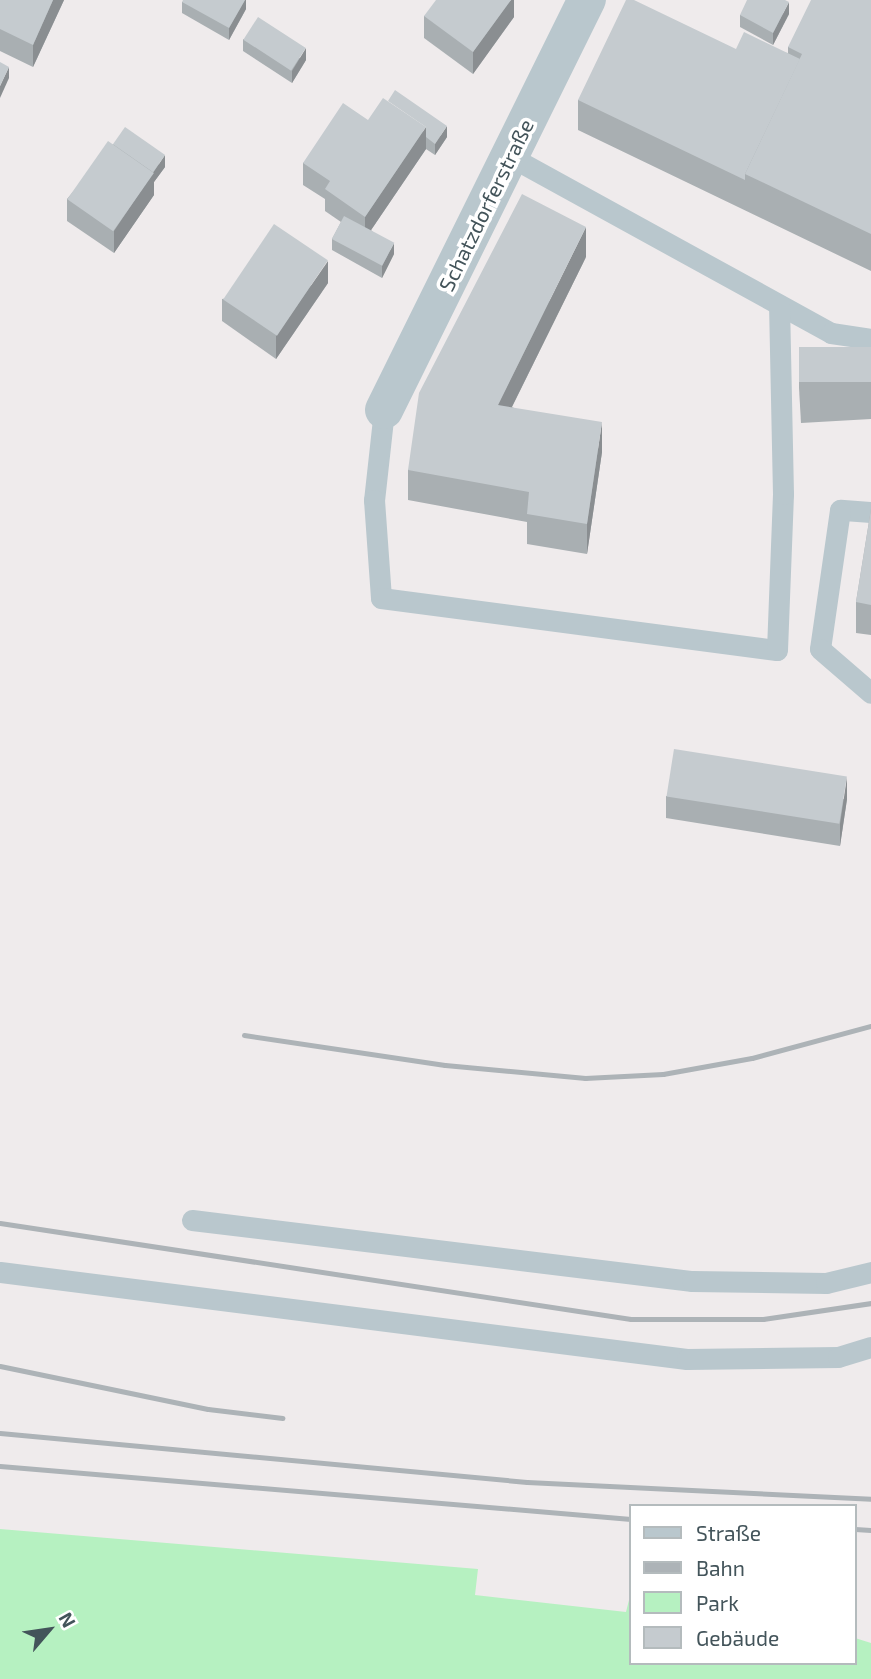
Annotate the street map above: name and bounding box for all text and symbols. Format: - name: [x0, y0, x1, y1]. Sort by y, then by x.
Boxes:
- street label: Schatzdorferstraße: [433, 115, 539, 295]
- legend: [630, 1504, 857, 1665]
- text: Straße: [696, 1520, 761, 1545]
- text: Bahn: [696, 1555, 745, 1580]
- text: Park: [696, 1590, 739, 1615]
- north arrow: [14, 1595, 84, 1665]
- text: N: [54, 1608, 81, 1631]
- text: Gebäude: [696, 1625, 779, 1650]

